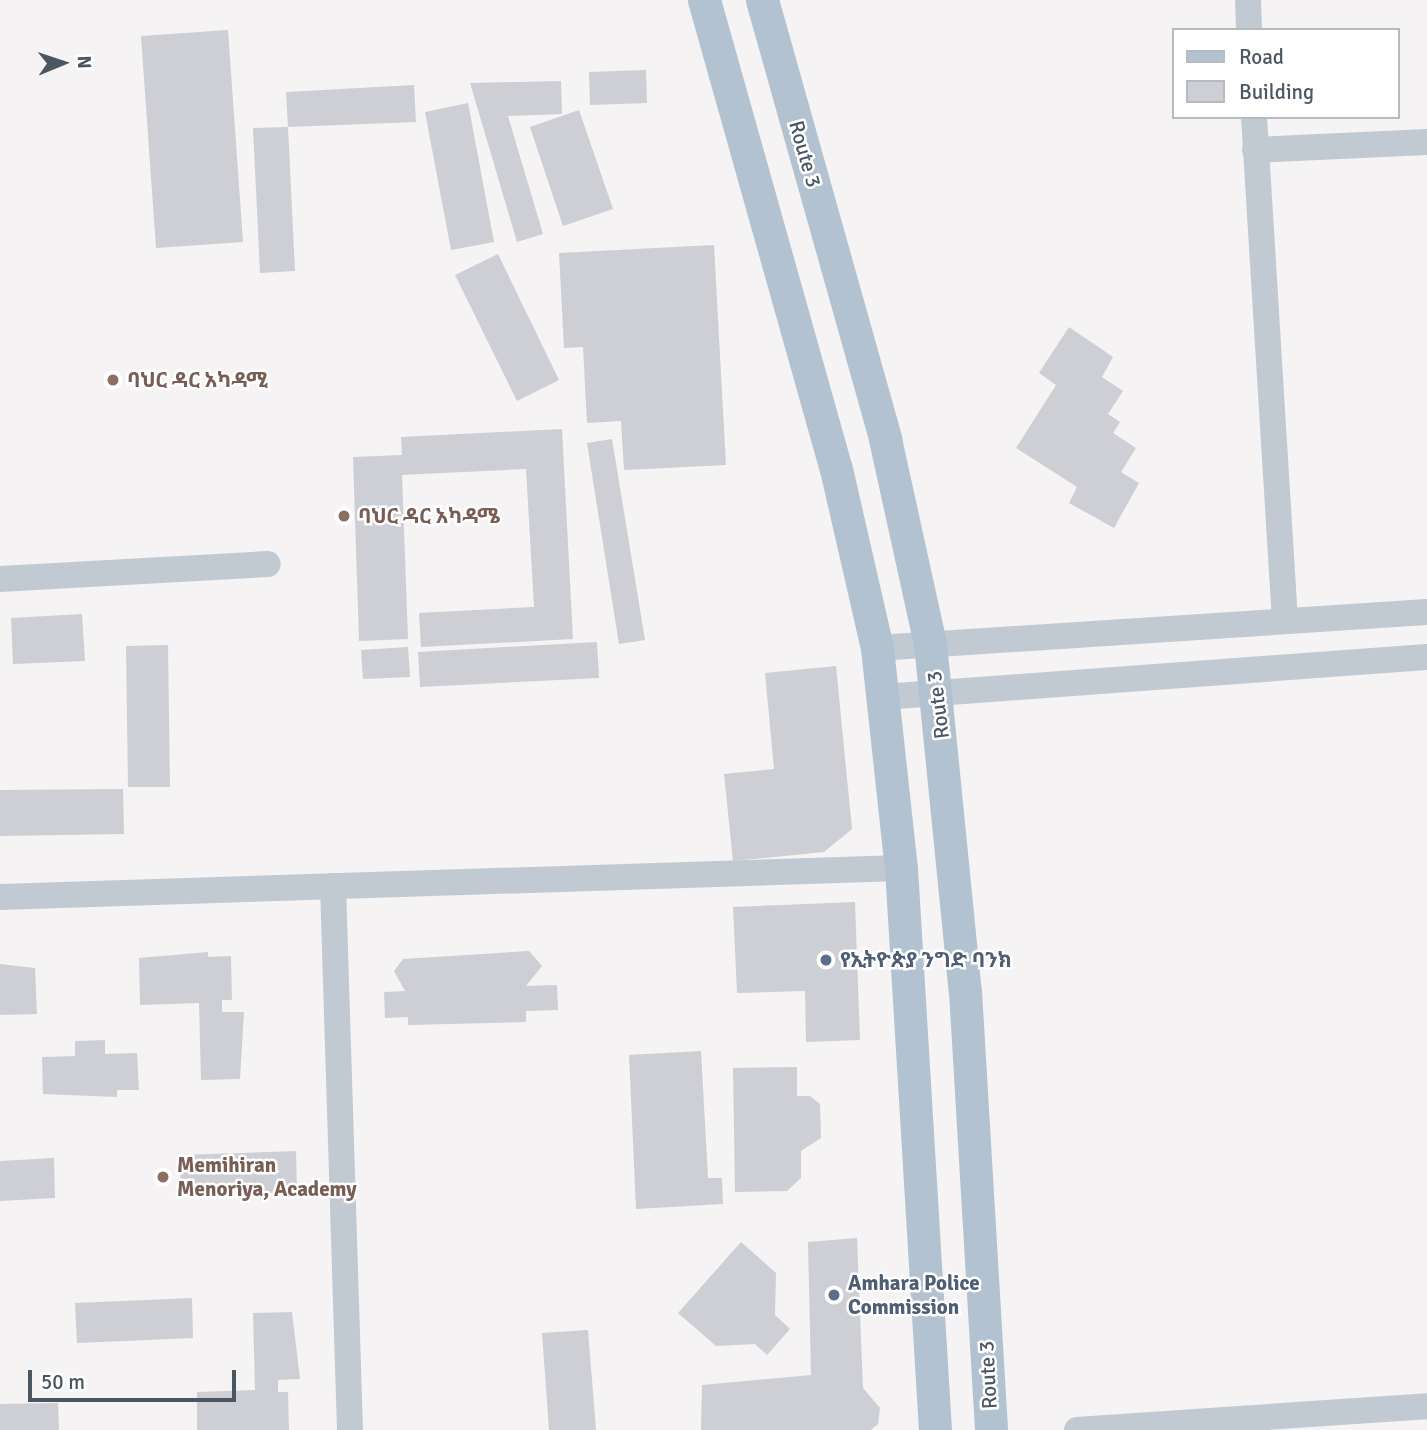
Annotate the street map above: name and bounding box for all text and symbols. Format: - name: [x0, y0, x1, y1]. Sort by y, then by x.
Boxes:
- north arrow: [28, 28, 98, 98]
- legend: [1172, 28, 1399, 119]
- text: Road: [1239, 44, 1284, 70]
- text: N: [72, 55, 96, 69]
- text: Building: [1239, 79, 1314, 105]
- street label: Route 3: [783, 118, 827, 190]
- place label: ባህር ዳር አካዳሚ: [127, 367, 268, 393]
- marker: ባህር ዳር አካዳሚ: [105, 372, 121, 388]
- place label: ባህር ዳር አካዳሜ: [358, 503, 500, 529]
- marker: ባህር ዳር አካዳሜ: [336, 508, 352, 524]
- street label: Route 3: [921, 670, 955, 740]
- place label: የኢትዮጵያ ንግድ ባንክ: [840, 947, 1012, 973]
- marker: የኢትዮጵያ ንግድ ባንክ: [818, 952, 834, 968]
- place label: Memihiran Menoriya, Academy: [177, 1152, 357, 1202]
- marker: Memihiran Menoriya, Academy: [155, 1169, 171, 1185]
- place label: Amhara Police Commission: [848, 1270, 980, 1320]
- marker: Amhara Police Commission: [826, 1287, 842, 1303]
- street label: Route 3: [974, 1340, 1002, 1410]
- scale bar: [32, 1356, 240, 1400]
- text: 50 m: [41, 1369, 85, 1395]

